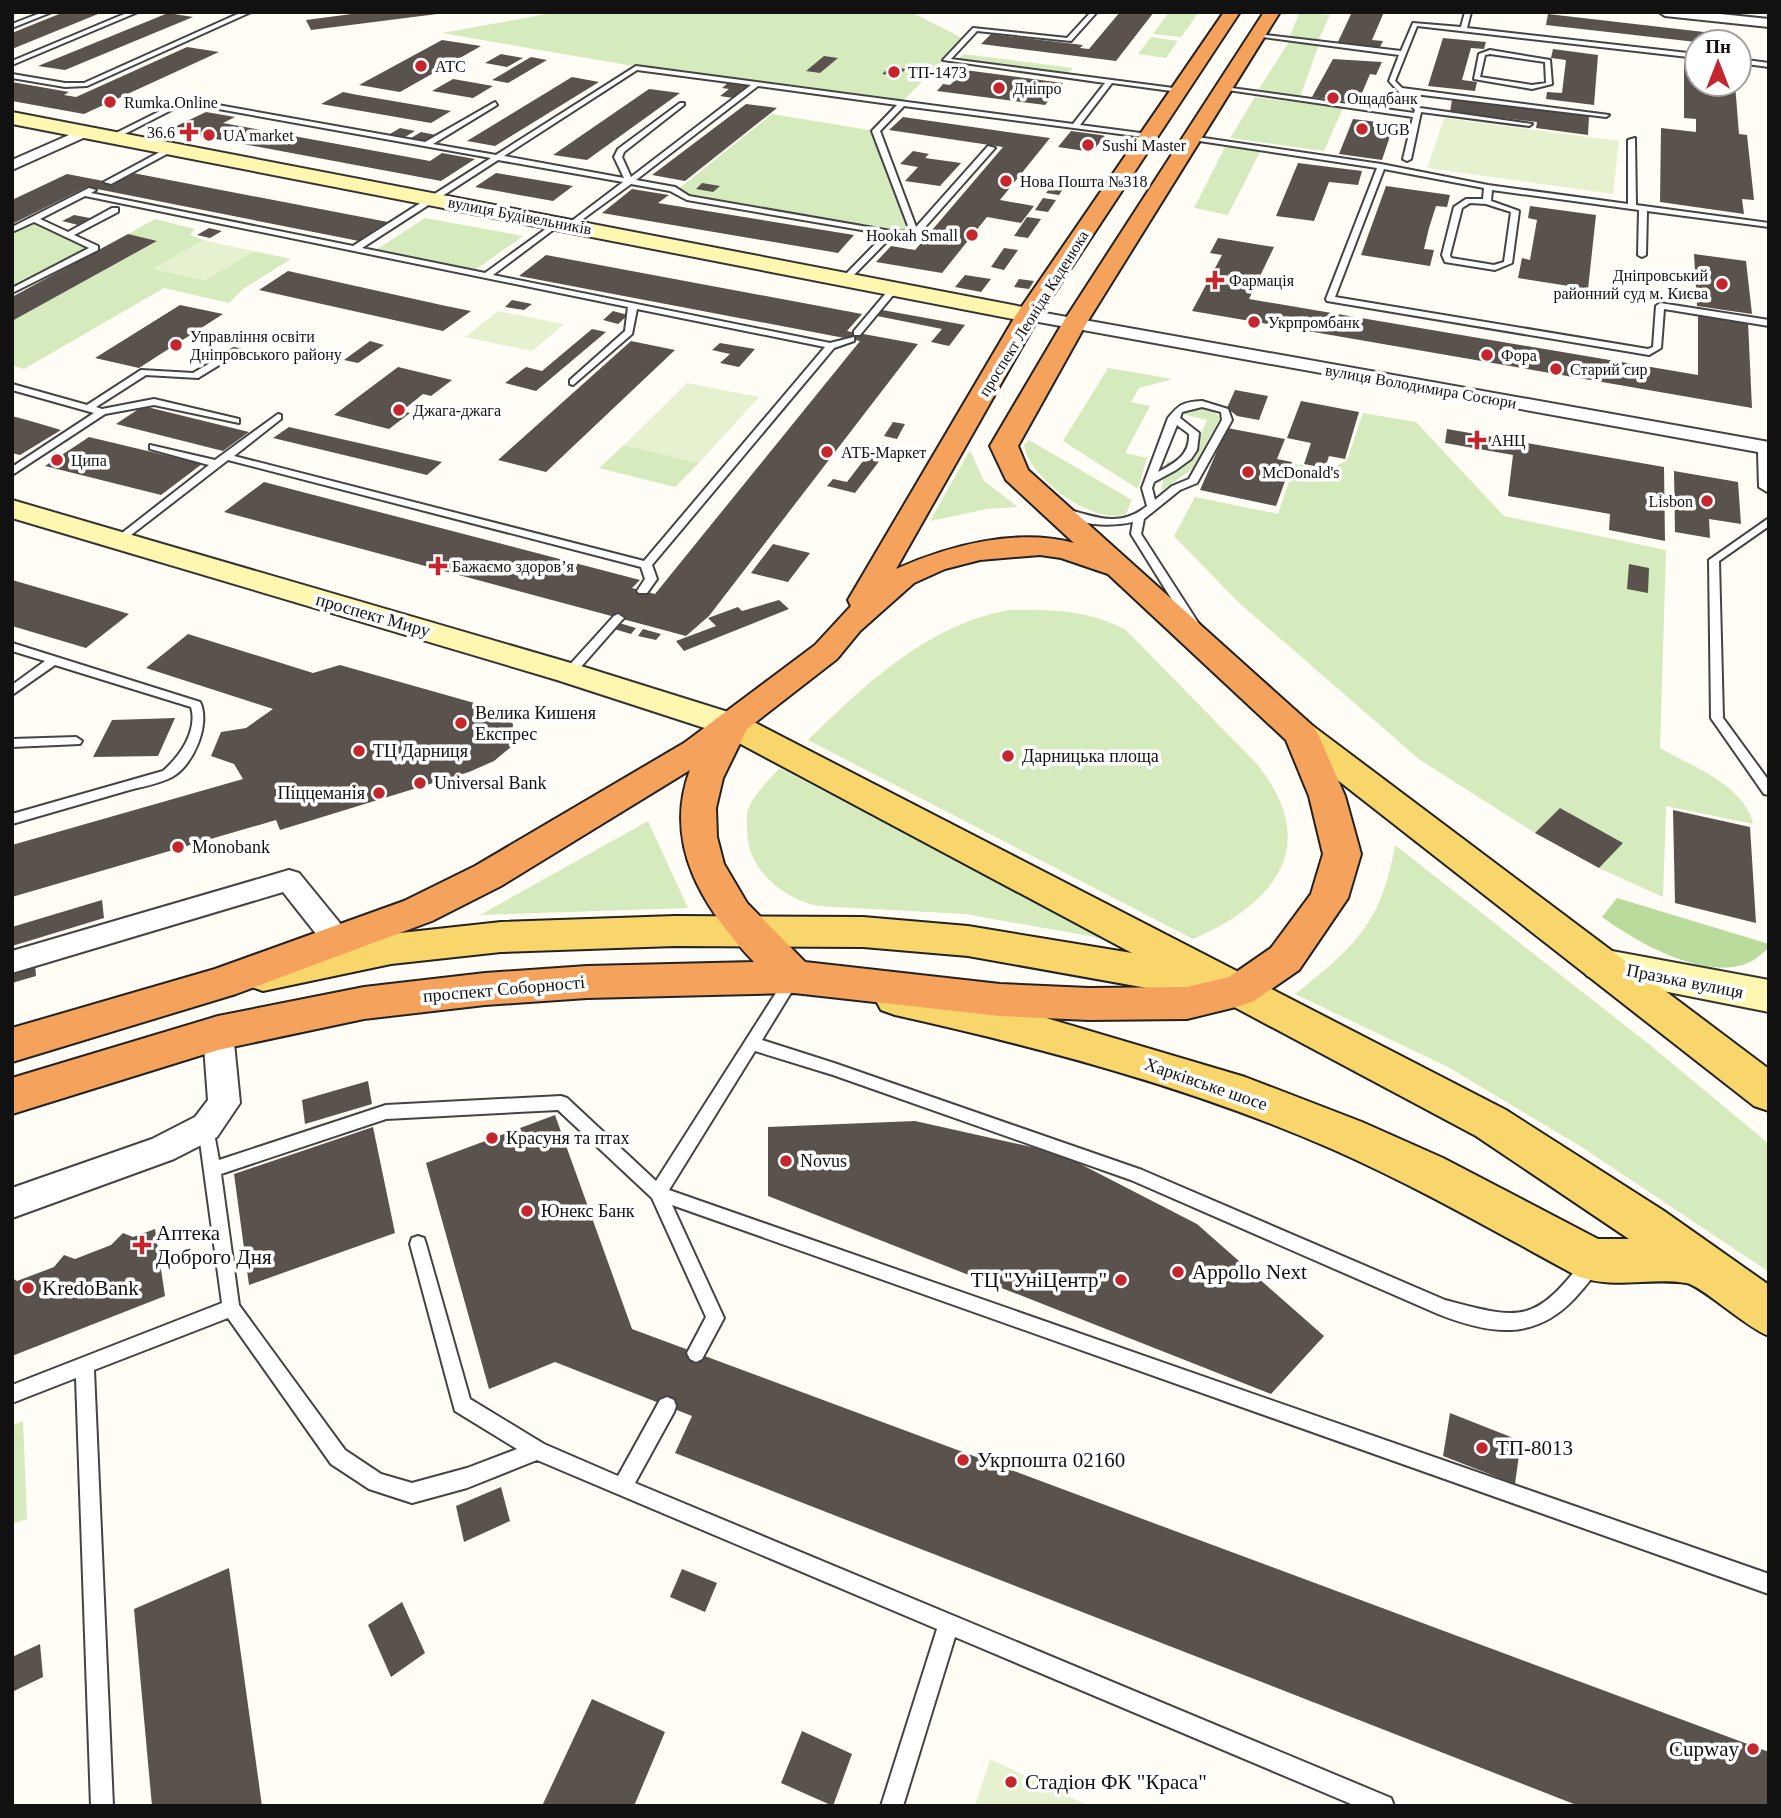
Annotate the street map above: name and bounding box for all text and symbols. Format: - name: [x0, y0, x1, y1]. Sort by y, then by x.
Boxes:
- north arrow: [1683, 28, 1753, 98]
- text: Пн: [1705, 36, 1731, 57]
- marker: АТС: [413, 58, 429, 74]
- place label: АТС: [435, 58, 466, 75]
- marker: ТП-1473: [886, 64, 902, 80]
- place label: ТП-1473: [908, 64, 967, 81]
- marker: Дніпро: [991, 80, 1007, 96]
- place label: Дніпро: [1013, 80, 1061, 98]
- marker: Ощадбанк: [1325, 90, 1341, 106]
- place label: Ощадбанк: [1347, 90, 1418, 108]
- marker: Rumka.Online: [102, 94, 118, 110]
- place label: Rumka.Online: [124, 94, 218, 111]
- marker: UGB: [1354, 121, 1370, 137]
- place label: UGB: [1376, 121, 1410, 138]
- place label: 36.6: [147, 124, 175, 141]
- marker: 36.6: [181, 124, 197, 140]
- marker: UA market: [201, 127, 217, 143]
- place label: UA market: [223, 127, 294, 144]
- marker: Sushi Master: [1080, 137, 1096, 153]
- place label: Sushi Master: [1102, 137, 1187, 154]
- marker: Нова Пошта №318: [998, 173, 1014, 189]
- place label: Нова Пошта №318: [1020, 173, 1147, 190]
- street label: вулиця Будівельників: [446, 193, 594, 239]
- place label: Hookah Small: [866, 227, 959, 244]
- marker: Hookah Small: [964, 227, 980, 243]
- street label: проспект Леоніда Каденюка: [975, 227, 1092, 400]
- place label: Дніпровський районний суд м. Києва: [1553, 267, 1708, 303]
- marker: Фармація: [1207, 272, 1223, 288]
- place label: Фармація: [1229, 272, 1295, 290]
- marker: Дніпровський районний суд м. Києва: [1714, 276, 1730, 292]
- marker: Укрпромбанк: [1246, 314, 1262, 330]
- place label: Укрпромбанк: [1268, 314, 1360, 332]
- place label: Управління освіти Дніпровського району: [190, 328, 342, 364]
- marker: Управління освіти Дніпровського району: [168, 337, 184, 353]
- marker: Фора: [1479, 347, 1495, 363]
- place label: Фора: [1501, 347, 1537, 365]
- street label: вулиця Володимира Сосюри: [1324, 361, 1518, 413]
- marker: Старий сир: [1548, 361, 1564, 377]
- place label: Старий сир: [1570, 361, 1648, 379]
- marker: Джага-джага: [391, 402, 407, 418]
- place label: Джага-джага: [413, 402, 501, 420]
- marker: АНЦ: [1469, 432, 1485, 448]
- place label: АНЦ: [1491, 432, 1526, 450]
- marker: АТБ-Маркет: [819, 444, 835, 460]
- place label: АТБ-Маркет: [841, 444, 926, 462]
- marker: Ципа: [49, 452, 65, 468]
- place label: Ципа: [71, 452, 107, 470]
- marker: McDonald's: [1240, 464, 1256, 480]
- place label: McDonald's: [1262, 464, 1340, 481]
- place label: Lisbon: [1649, 493, 1693, 510]
- marker: Lisbon: [1699, 493, 1715, 509]
- marker: Бажаємо здоровʼя: [430, 558, 446, 574]
- place label: Бажаємо здоровʼя: [452, 558, 574, 576]
- street label: проспект Миру: [314, 589, 432, 641]
- place label: Велика Кишеня Експрес: [475, 703, 596, 744]
- marker: Велика Кишеня Експрес: [453, 715, 469, 731]
- place label: ТЦ Дарниця: [373, 741, 468, 761]
- marker: ТЦ Дарниця: [351, 743, 367, 759]
- place label: Дарницька площа: [1022, 746, 1159, 766]
- marker: Дарницька площа: [1000, 748, 1016, 764]
- place label: Universal Bank: [434, 773, 546, 793]
- marker: Universal Bank: [412, 775, 428, 791]
- place label: Піццеманія: [278, 783, 365, 803]
- marker: Піццеманія: [371, 785, 387, 801]
- place label: Monobank: [192, 837, 270, 857]
- marker: Monobank: [170, 839, 186, 855]
- street label: Празька вулиця: [1625, 960, 1745, 1002]
- street label: проспект Соборності: [422, 972, 586, 1006]
- street label: Харківське шосе: [1142, 1054, 1270, 1114]
- place label: Красуня та птах: [506, 1128, 629, 1148]
- marker: Красуня та птах: [484, 1130, 500, 1146]
- place label: Novus: [800, 1151, 847, 1171]
- marker: Novus: [778, 1153, 794, 1169]
- place label: Юнекс Банк: [541, 1201, 635, 1221]
- marker: Юнекс Банк: [519, 1203, 535, 1219]
- place label: Аптека Доброго Дня: [156, 1221, 272, 1269]
- marker: Аптека Доброго Дня: [134, 1237, 150, 1253]
- place label: Appollo Next: [1192, 1260, 1307, 1284]
- marker: Appollo Next: [1170, 1264, 1186, 1280]
- place label: ТЦ "УніЦентр": [971, 1268, 1107, 1292]
- marker: ТЦ "УніЦентр": [1113, 1272, 1129, 1288]
- place label: KredoBank: [42, 1276, 139, 1300]
- marker: KredoBank: [20, 1280, 36, 1296]
- place label: ТП-8013: [1496, 1436, 1573, 1460]
- marker: ТП-8013: [1474, 1440, 1490, 1456]
- place label: Укрпошта 02160: [977, 1448, 1125, 1472]
- marker: Укрпошта 02160: [955, 1452, 971, 1468]
- place label: Cupway: [1669, 1737, 1739, 1761]
- marker: Cupway: [1745, 1741, 1761, 1757]
- place label: Стадіон ФК "Краса": [1025, 1770, 1207, 1794]
- marker: Стадіон ФК "Краса": [1003, 1774, 1019, 1790]

